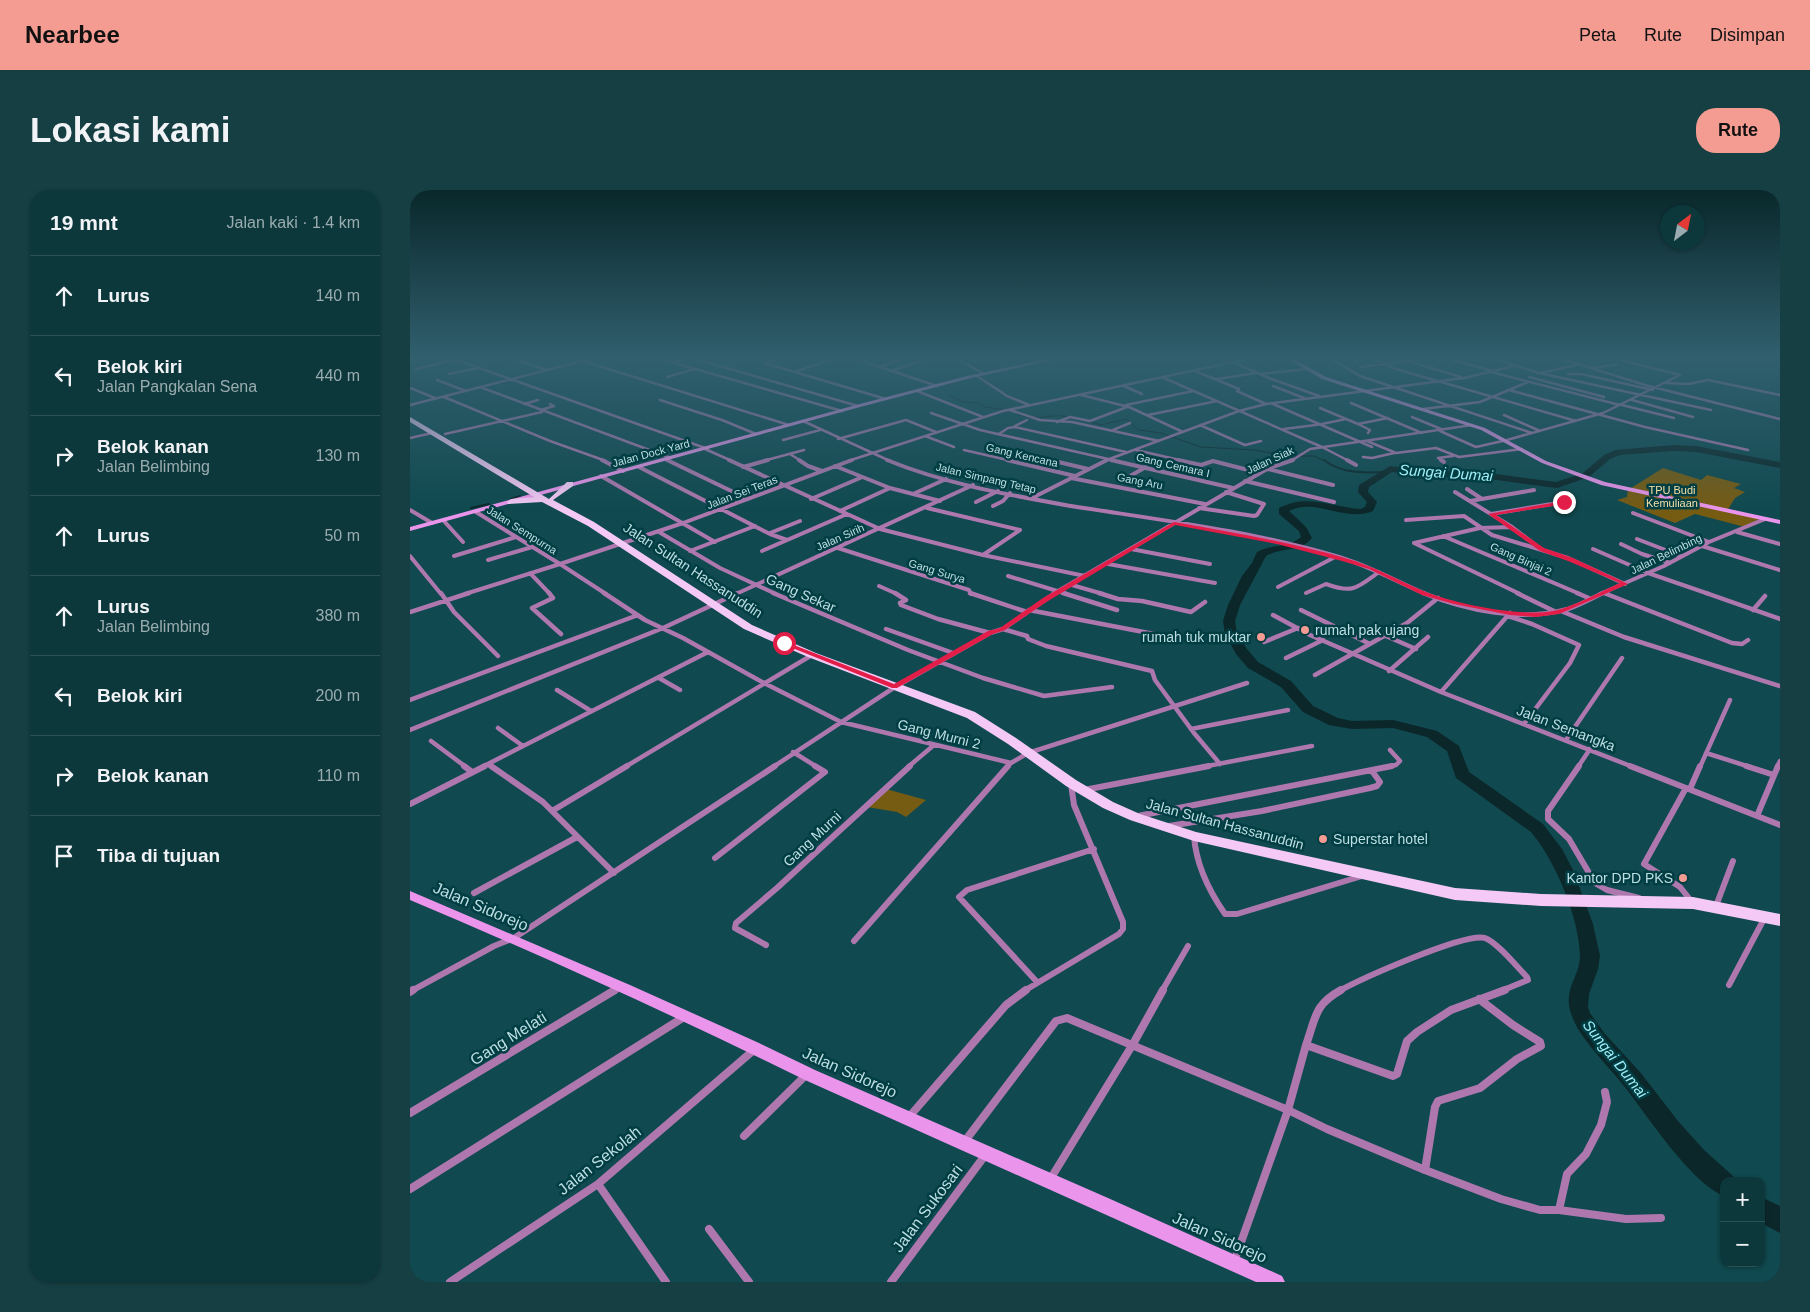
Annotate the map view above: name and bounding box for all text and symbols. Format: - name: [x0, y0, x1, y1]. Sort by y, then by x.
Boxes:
- text: Nearbee: [25, 21, 120, 48]
- text: Peta: [1579, 25, 1616, 45]
- text: Rute: [1644, 25, 1682, 45]
- text: Disimpan: [1710, 25, 1785, 45]
- button: Rute: [1696, 108, 1780, 153]
- text: Lokasi kami: [30, 110, 230, 149]
- north arrow: [1660, 205, 1705, 250]
- text: 19 mnt: [50, 211, 118, 234]
- text: Jalan kaki · 1.4 km: [227, 214, 360, 231]
- icon: ahead: [50, 282, 78, 310]
- text: Lurus: [97, 285, 150, 306]
- text: 140 m: [316, 287, 360, 304]
- text: Belok kiri: [97, 356, 183, 377]
- icon: left: [50, 362, 78, 390]
- text: 440 m: [316, 367, 360, 384]
- text: Jalan Pangkalan Sena: [97, 378, 257, 395]
- text: Belok kanan: [97, 436, 209, 457]
- street label: Jalan Dock Yard: [611, 437, 691, 469]
- street label: Gang Kencana: [985, 441, 1060, 469]
- icon: right: [50, 442, 78, 470]
- street label: Jalan Siak: [1244, 444, 1296, 476]
- text: 130 m: [316, 447, 360, 464]
- street label: Gang Cemara I: [1135, 451, 1211, 479]
- text: Jalan Belimbing: [97, 458, 210, 475]
- street label: Jalan Simpang Tetap: [935, 461, 1037, 495]
- water label: Sungai Dumai: [1398, 461, 1494, 484]
- street label: Gang Aru: [1116, 471, 1164, 491]
- street label: Jalan Sei Teras: [705, 473, 780, 511]
- park label: TPU Budi Kemuliaan: [1646, 484, 1698, 509]
- route end: [1553, 491, 1576, 514]
- street label: Jalan Sempurna: [485, 504, 560, 557]
- street label: Jalan Sultan Hassanuddin: [620, 519, 766, 621]
- street label: Jalan Sirih: [814, 521, 866, 553]
- icon: ahead: [50, 522, 78, 550]
- text: Lurus: [97, 525, 150, 546]
- text: 50 m: [324, 527, 360, 544]
- street label: Jalan Belimbing: [1628, 532, 1704, 576]
- street label: Gang Binjai 2: [1488, 540, 1554, 578]
- street label: Gang Surya: [907, 557, 968, 586]
- street label: Gang Sekar: [764, 570, 839, 616]
- text: Lurus: [97, 596, 150, 617]
- icon: ahead: [50, 602, 78, 630]
- text: 380 m: [316, 607, 360, 624]
- text: Jalan Belimbing: [97, 618, 210, 635]
- place label: rumah pak ujang: [1315, 622, 1419, 638]
- marker: rumah pak ujang: [1299, 624, 1311, 636]
- place label: rumah tuk muktar: [1142, 629, 1251, 645]
- marker: rumah tuk muktar: [1255, 631, 1267, 643]
- route start: [773, 632, 796, 655]
- icon: left: [50, 682, 78, 710]
- text: Belok kiri: [97, 685, 183, 706]
- text: 200 m: [316, 687, 360, 704]
- street label: Jalan Semangka: [1514, 702, 1618, 754]
- street label: Gang Murni 2: [896, 716, 982, 752]
- icon: right: [50, 762, 78, 790]
- text: Belok kanan: [97, 765, 209, 786]
- text: 110 m: [317, 767, 360, 784]
- street label: Jalan Sultan Hassanuddin: [1144, 795, 1306, 853]
- street label: Gang Murni: [780, 808, 844, 870]
- place label: Superstar hotel: [1333, 831, 1428, 847]
- marker: Superstar hotel: [1317, 833, 1329, 845]
- icon: arrive: [50, 842, 78, 870]
- text: Tiba di tujuan: [97, 845, 220, 866]
- place label: Kantor DPD PKS: [1566, 870, 1673, 886]
- marker: Kantor DPD PKS: [1677, 872, 1689, 884]
- street label: Jalan Sidorejo: [431, 879, 531, 934]
- street label: Gang Melati: [467, 1008, 549, 1068]
- water label: Sungai Dumai: [1580, 1016, 1652, 1102]
- street label: Jalan Sidorejo: [800, 1044, 900, 1101]
- street label: Jalan Sekolah: [554, 1123, 644, 1198]
- street label: Jalan Sukosari: [889, 1161, 966, 1255]
- map controls: [1720, 1177, 1765, 1267]
- button: +: [1720, 1177, 1765, 1222]
- street label: Jalan Sidorejo: [1170, 1209, 1270, 1266]
- button: −: [1720, 1222, 1765, 1267]

